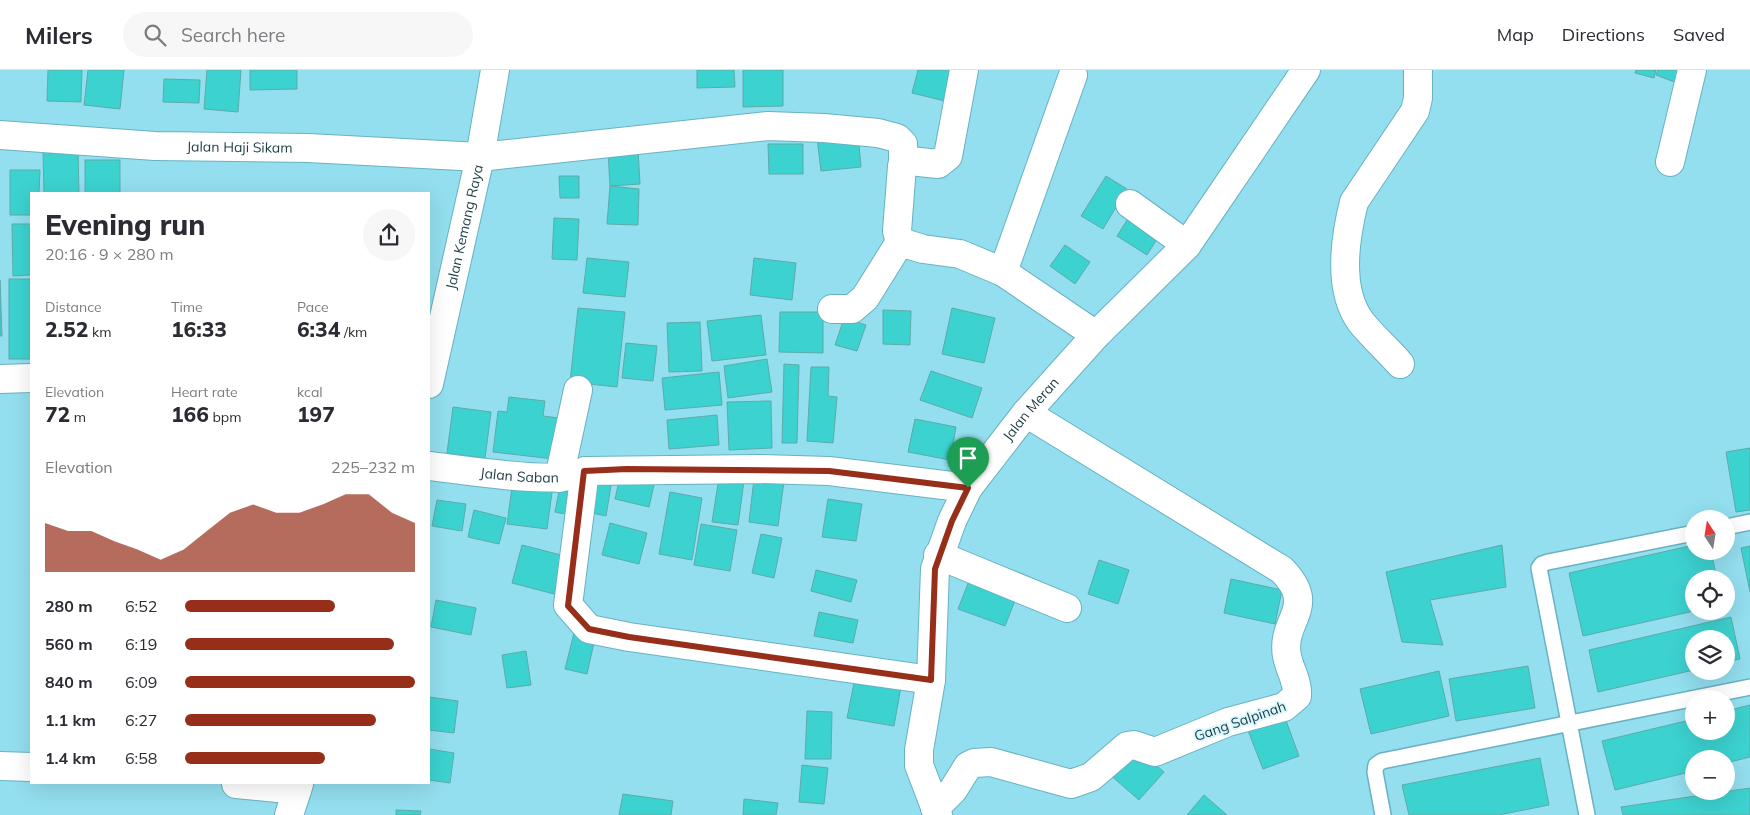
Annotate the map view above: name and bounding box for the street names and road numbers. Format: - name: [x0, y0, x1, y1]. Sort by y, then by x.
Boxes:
- street label: Jalan Haji Sikam: [186, 137, 293, 157]
- street label: Jalan Kemang Raya: [442, 163, 487, 291]
- street label: Jalan Meran: [999, 374, 1063, 445]
- street label: Jalan Saban: [479, 464, 559, 487]
- street label: Gang Salpinah: [1192, 697, 1288, 745]

